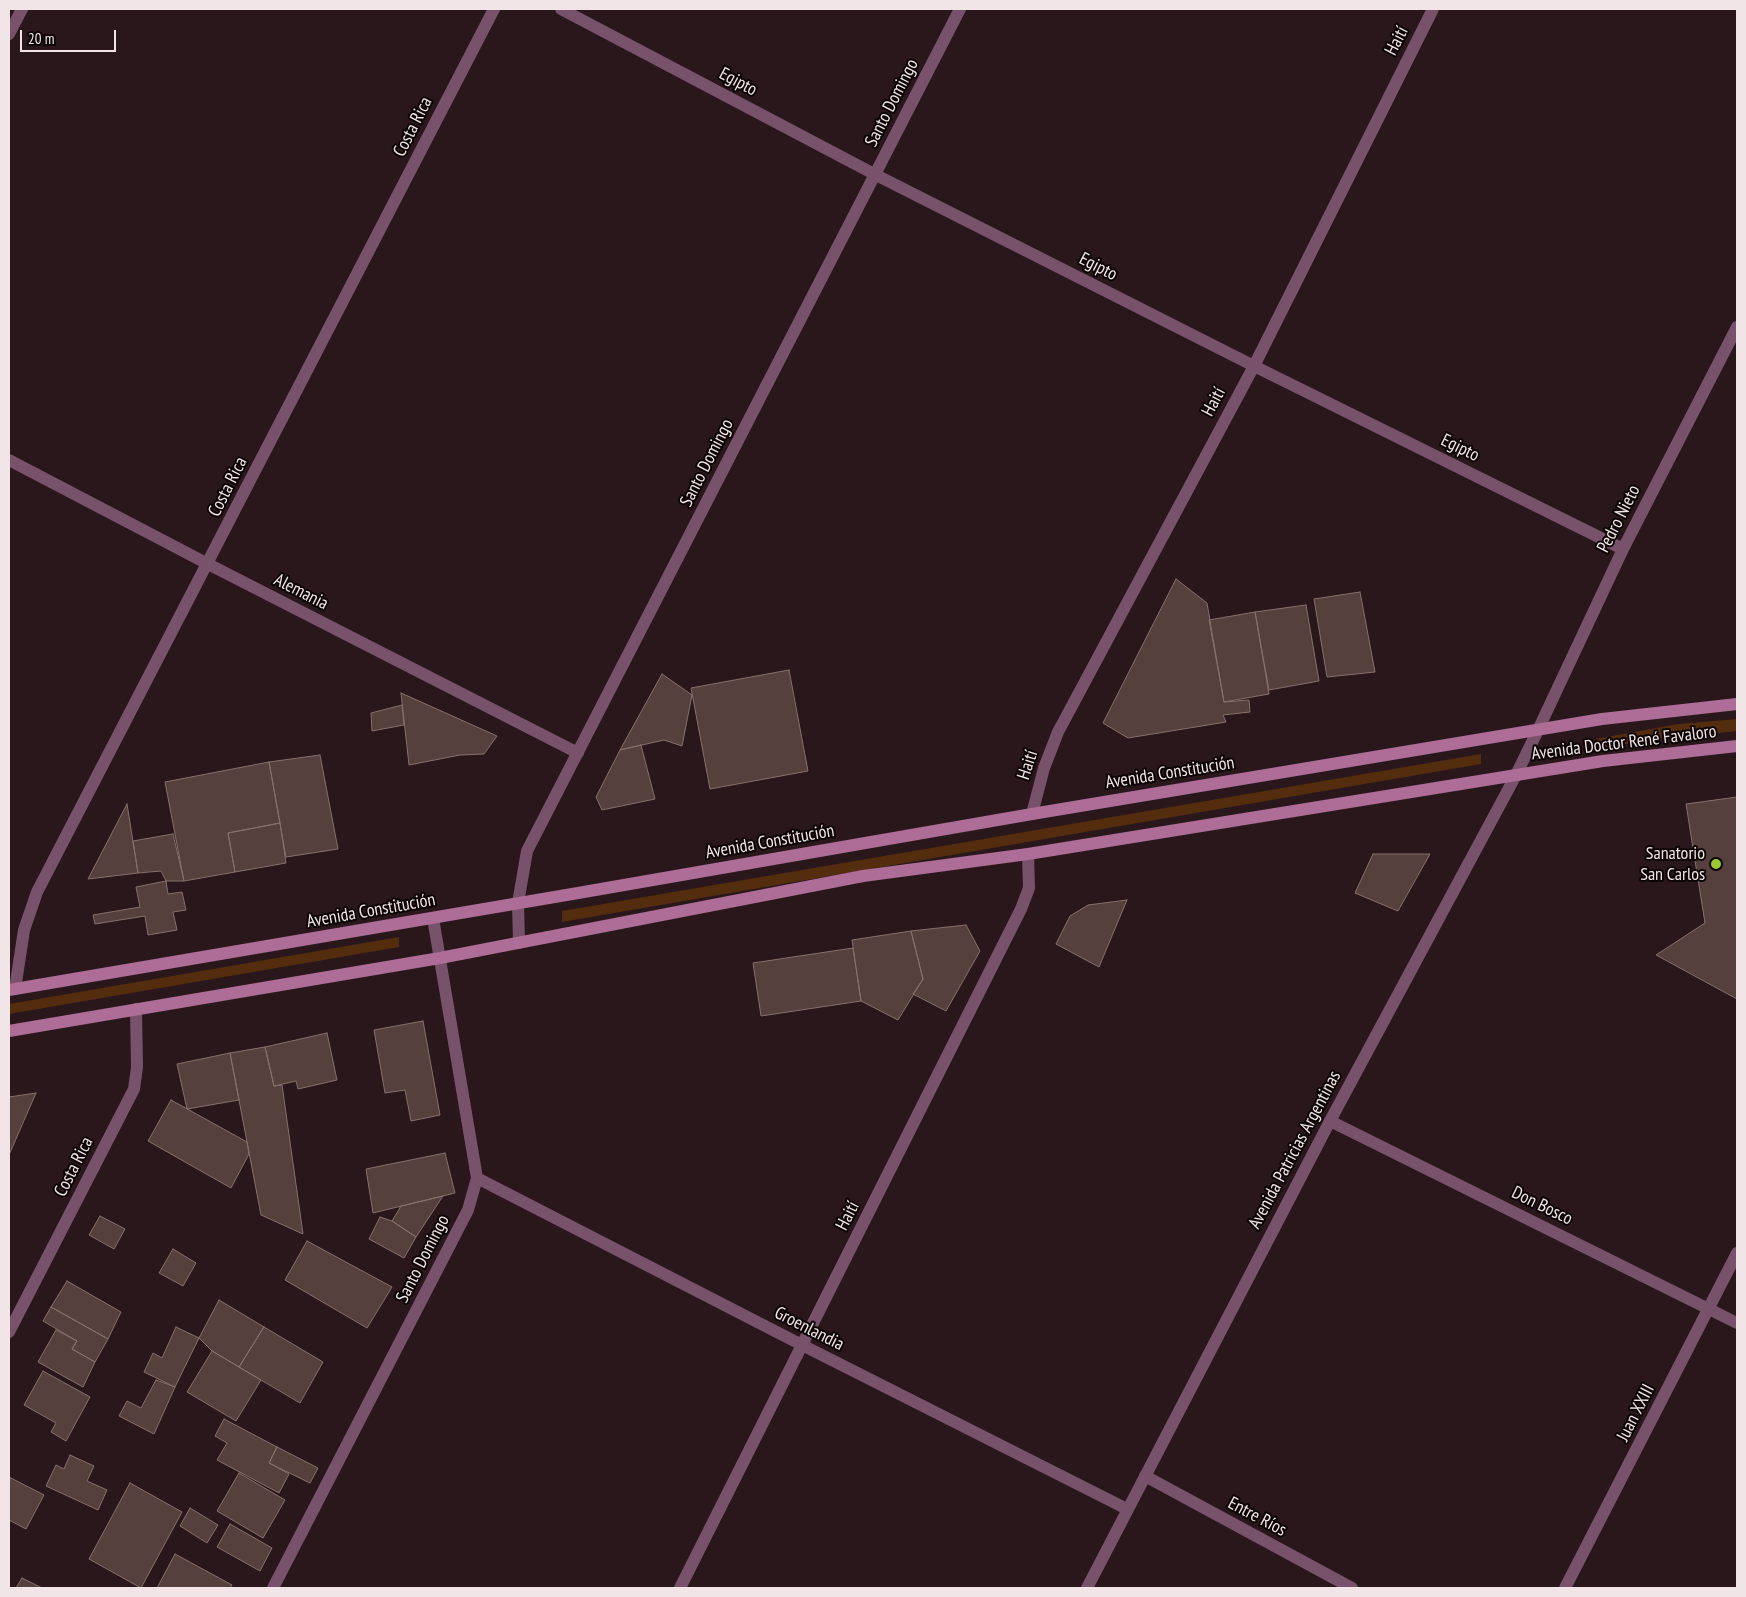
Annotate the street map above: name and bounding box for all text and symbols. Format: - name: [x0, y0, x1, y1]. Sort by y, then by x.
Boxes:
- scale bar: [22, 20, 119, 52]
- street label: Haití: [1381, 23, 1413, 59]
- text: 20 m: [28, 29, 54, 48]
- street label: Santo Domingo: [861, 56, 923, 150]
- street label: Egipto: [715, 63, 761, 101]
- street label: Costa Rica: [389, 94, 437, 160]
- street label: Egipto: [1075, 248, 1121, 286]
- street label: Haití: [1198, 384, 1230, 420]
- street label: Santo Domingo: [676, 416, 738, 510]
- street label: Egipto: [1437, 430, 1483, 466]
- street label: Costa Rica: [204, 454, 252, 520]
- street label: Pedro Nieto: [1593, 482, 1645, 556]
- street label: Alemania: [270, 569, 332, 615]
- street label: Avenida Doctor René Favaloro: [1530, 721, 1718, 765]
- street label: Haití: [1013, 748, 1043, 782]
- street label: Avenida Constitución: [1104, 752, 1236, 794]
- street label: Avenida Constitución: [704, 820, 836, 864]
- place label: Sanatorio San Carlos: [1640, 843, 1705, 886]
- marker: Sanatorio San Carlos: [1709, 857, 1723, 871]
- street label: Avenida Constitución: [305, 889, 437, 933]
- street label: Avenida Patricias Argentinas: [1244, 1067, 1346, 1233]
- street label: Costa Rica: [50, 1134, 98, 1200]
- street label: Don Bosco: [1508, 1182, 1576, 1230]
- street label: Haití: [832, 1198, 864, 1234]
- street label: Santo Domingo: [392, 1212, 454, 1306]
- street label: Groenlandia: [771, 1302, 847, 1356]
- street label: Juan XXIII: [1612, 1381, 1660, 1445]
- street label: Entre Ríos: [1224, 1493, 1290, 1541]

